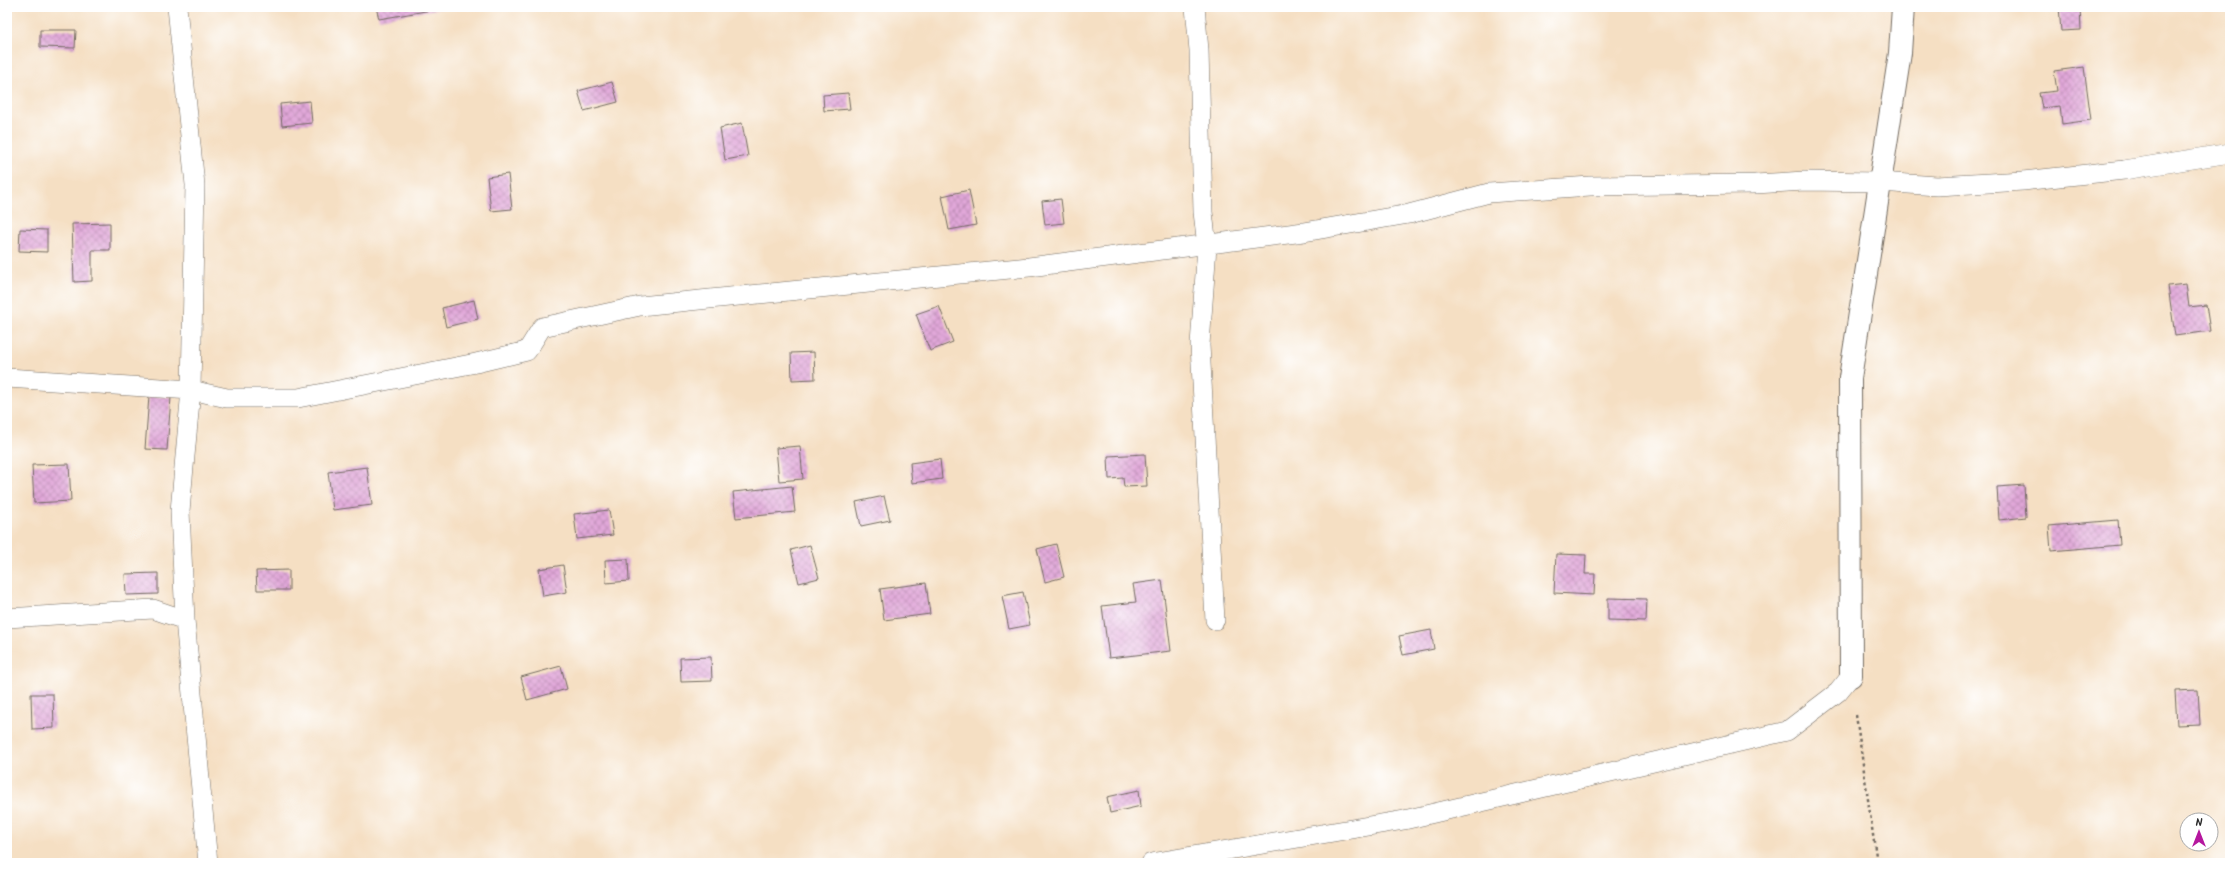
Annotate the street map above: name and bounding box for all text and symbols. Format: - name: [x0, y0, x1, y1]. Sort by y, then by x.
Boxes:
- north arrow: [2179, 812, 2219, 852]
- text: N: [2196, 814, 2203, 832]

